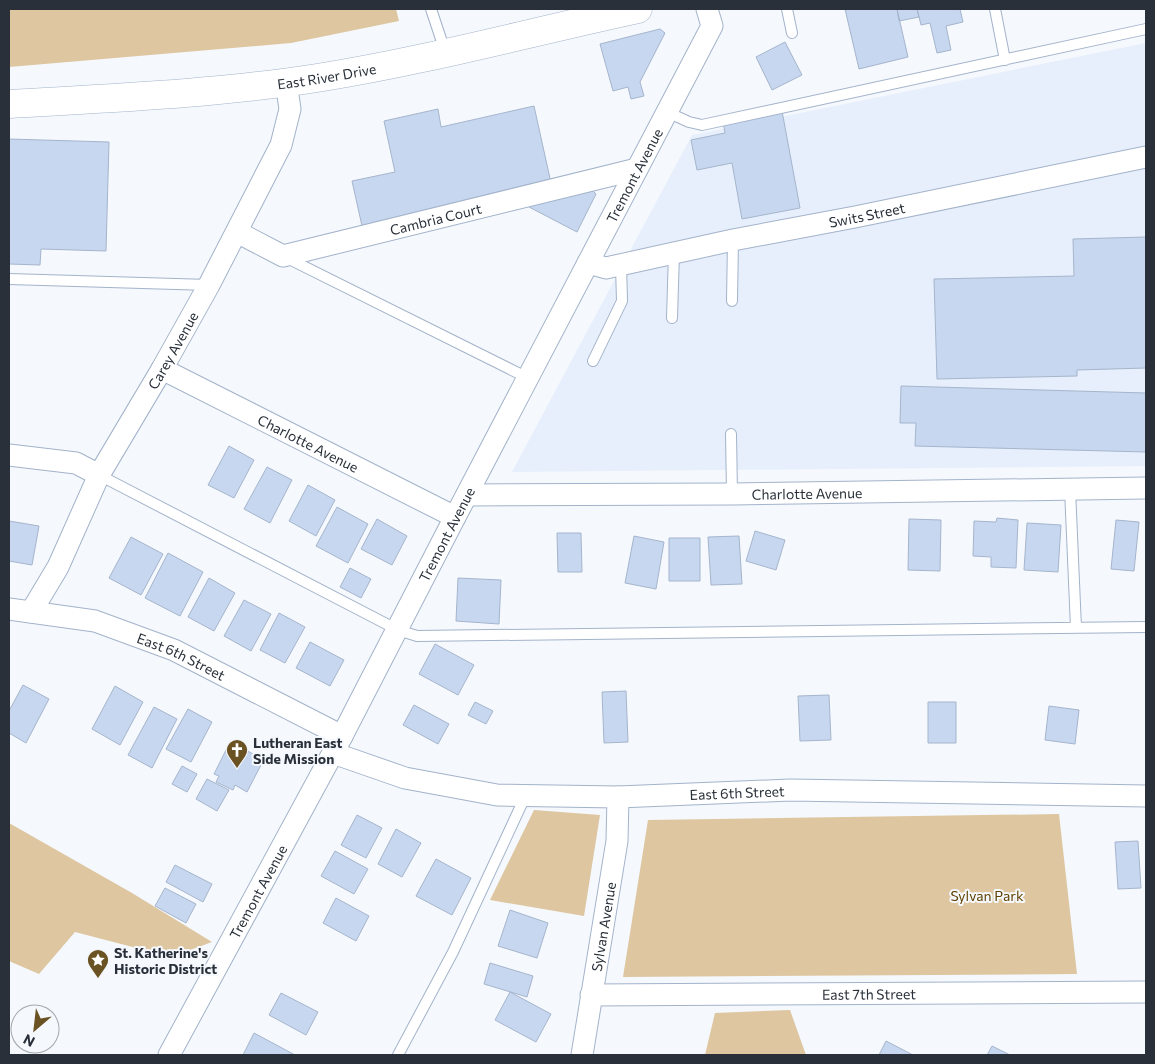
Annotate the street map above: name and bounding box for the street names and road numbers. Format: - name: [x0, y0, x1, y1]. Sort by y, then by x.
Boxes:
- street label: East River Drive: [276, 59, 377, 92]
- street label: Tremont Avenue: [602, 125, 666, 225]
- street label: Swits Street: [827, 198, 907, 230]
- street label: Cambria Court: [388, 199, 483, 238]
- street label: Carey Avenue: [144, 309, 201, 392]
- street label: Charlotte Avenue: [255, 410, 362, 475]
- street label: Tremont Avenue: [415, 484, 478, 584]
- street label: Charlotte Avenue: [752, 484, 862, 502]
- street label: East 6th Street: [135, 629, 228, 683]
- street label: East 6th Street: [689, 782, 785, 803]
- street label: Tremont Avenue: [225, 842, 290, 941]
- street label: Sylvan Avenue: [587, 881, 619, 973]
- street label: East 7th Street: [822, 985, 916, 1002]

